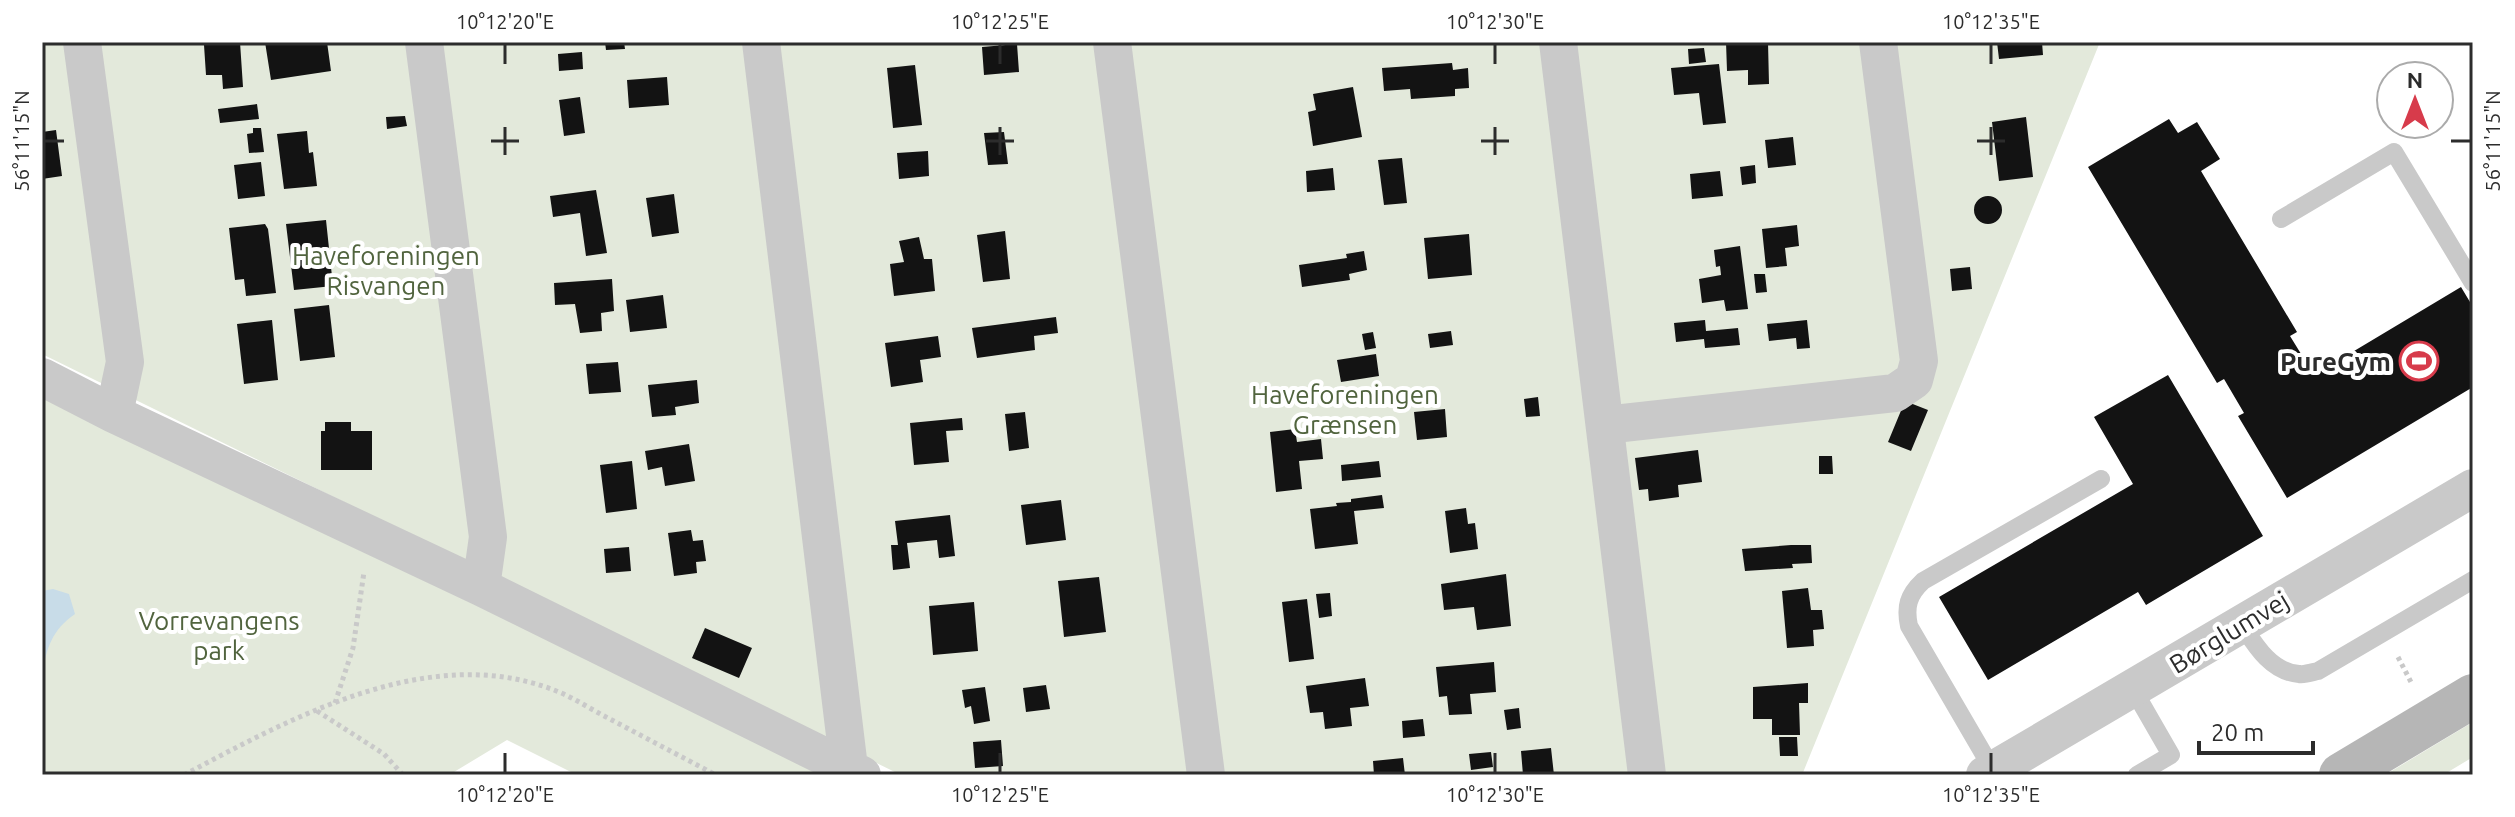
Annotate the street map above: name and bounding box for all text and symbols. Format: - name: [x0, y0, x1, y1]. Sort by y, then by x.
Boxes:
- text: 10°12'20"E: [456, 10, 554, 33]
- text: 10°12'25"E: [951, 10, 1049, 33]
- text: 10°12'30"E: [1446, 10, 1544, 33]
- text: 10°12'35"E: [1942, 10, 2040, 33]
- north arrow: [2375, 60, 2455, 140]
- text: N: [2407, 67, 2423, 92]
- text: 56°11'15"N: [10, 90, 33, 192]
- text: 56°11'15"N: [2481, 90, 2504, 192]
- park label: Haveforeningen Risvangen: [292, 241, 480, 300]
- sports icon: PureGym: [2398, 340, 2440, 382]
- place label: PureGym: [2280, 347, 2391, 376]
- park label: Haveforeningen Grænsen: [1251, 380, 1439, 439]
- street label: Børglumvej: [2164, 585, 2294, 679]
- park label: Vorrevangens park: [138, 606, 300, 665]
- scale bar: [2199, 705, 2313, 755]
- text: 20 m: [2211, 719, 2264, 746]
- text: 10°12'20"E: [456, 783, 554, 806]
- text: 10°12'25"E: [951, 783, 1049, 806]
- text: 10°12'30"E: [1446, 783, 1544, 806]
- text: 10°12'35"E: [1942, 783, 2040, 806]

